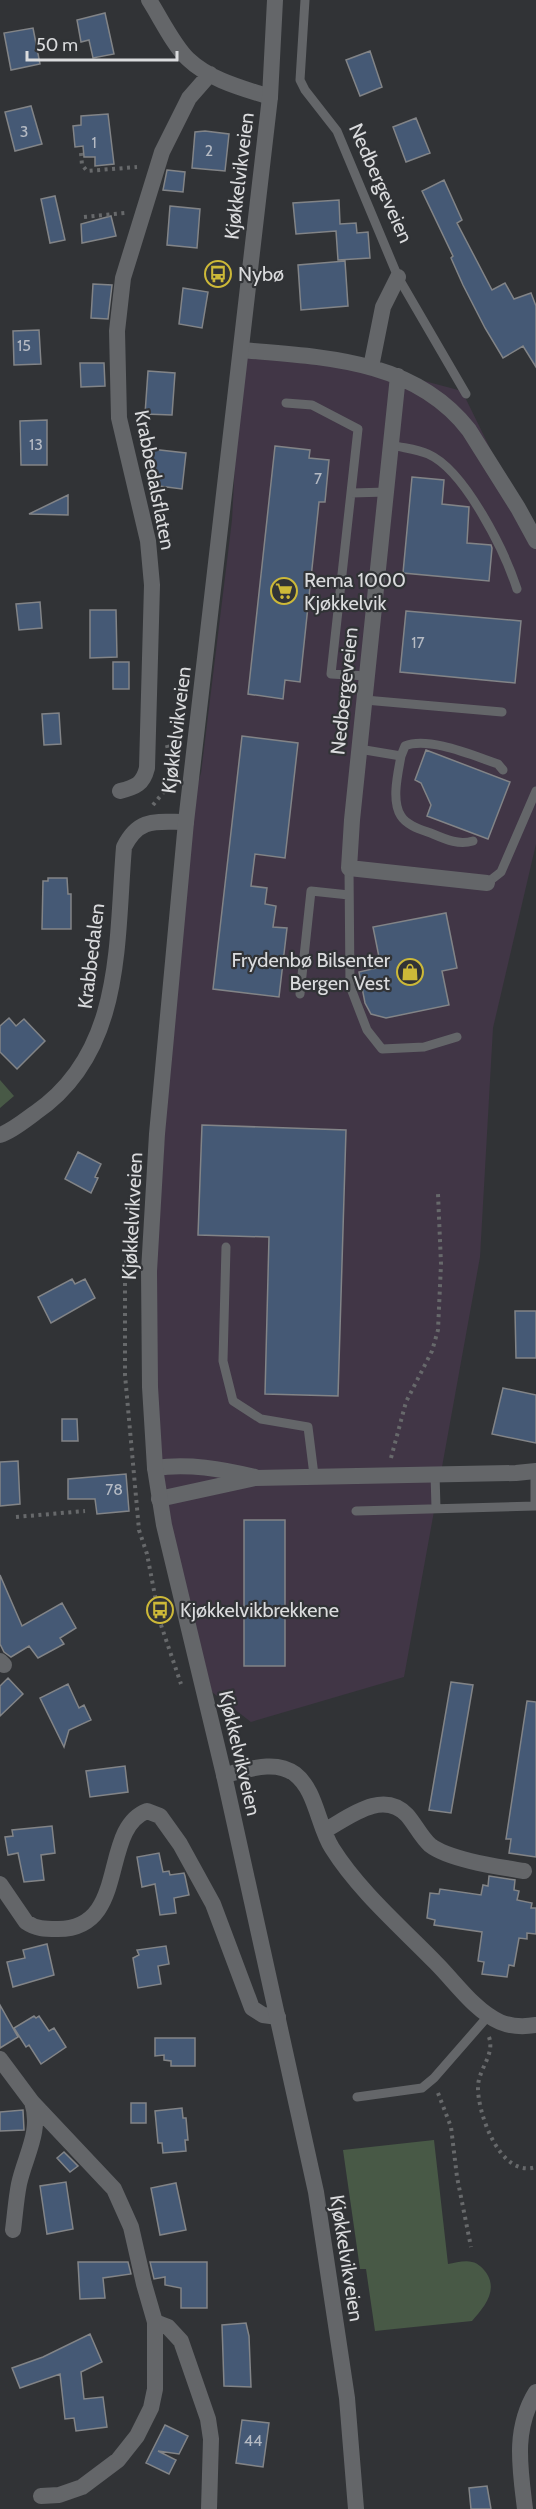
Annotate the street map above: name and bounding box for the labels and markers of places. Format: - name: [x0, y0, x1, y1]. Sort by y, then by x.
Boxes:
- bus stop icon: Nybø: [203, 259, 233, 289]
- place label: Nybø: [238, 262, 284, 286]
- place label: Rema 1000 Kjøkkelvik: [304, 568, 406, 615]
- supermarket icon: Rema 1000 Kjøkkelvik: [269, 576, 299, 606]
- place label: Frydenbø Bilsenter Bergen Vest: [232, 948, 391, 995]
- shop icon: Frydenbø Bilsenter Bergen Vest: [395, 957, 425, 987]
- bus stop icon: Kjøkkelvikbrekkene: [145, 1595, 175, 1625]
- place label: Kjøkkelvikbrekkene: [180, 1598, 339, 1622]

